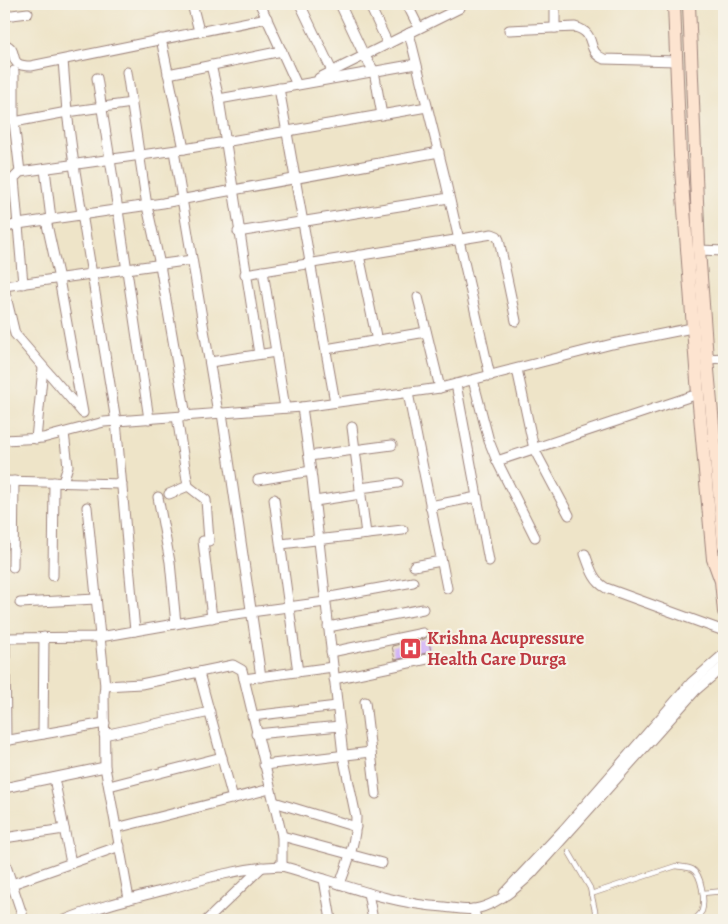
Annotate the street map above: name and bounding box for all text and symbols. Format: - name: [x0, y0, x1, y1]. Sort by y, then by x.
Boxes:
- place label: Krishna Acupressure Health Care Durga: [427, 626, 584, 671]
- hospital icon: Krishna Acupressure Health Care Durga: [399, 636, 423, 660]

